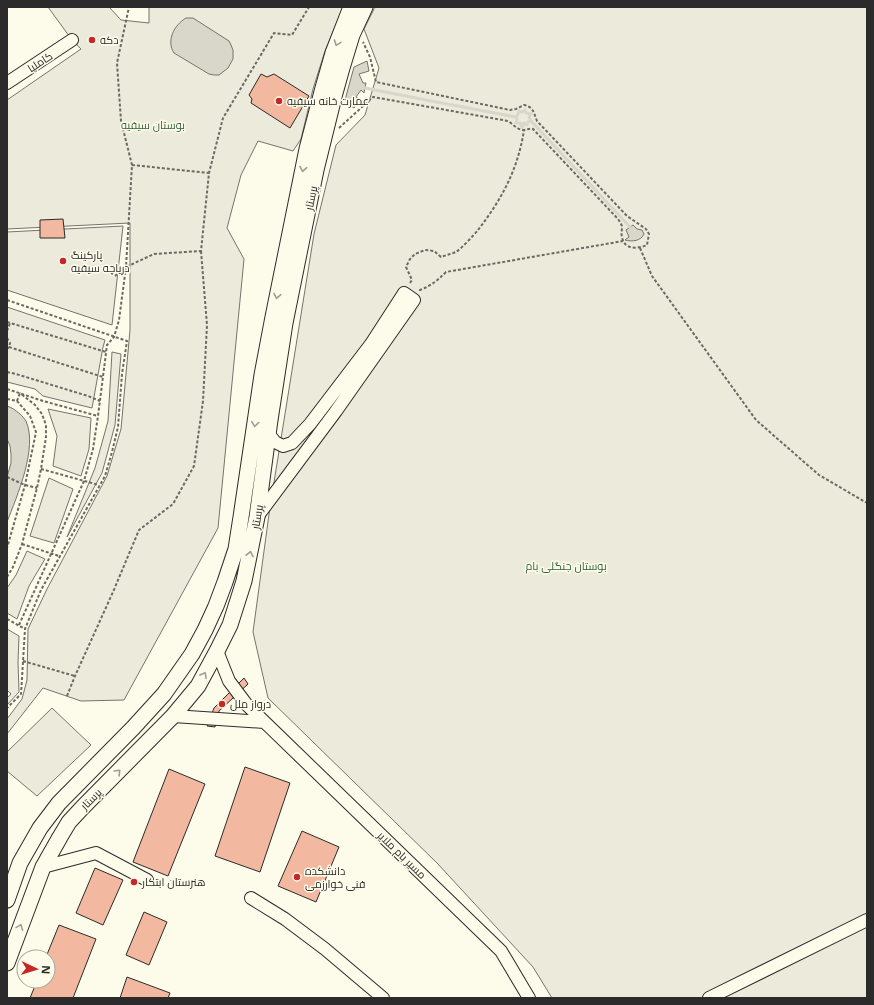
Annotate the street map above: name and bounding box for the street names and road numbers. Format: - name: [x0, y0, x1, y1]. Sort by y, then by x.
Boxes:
- street label: کاملیا: [24, 48, 55, 75]
- street label: پرستار: [300, 184, 320, 213]
- street label: پرستار: [247, 503, 266, 531]
- street label: پرستار: [76, 785, 105, 813]
- street label: مسیر بام ملایر: [373, 827, 430, 882]

